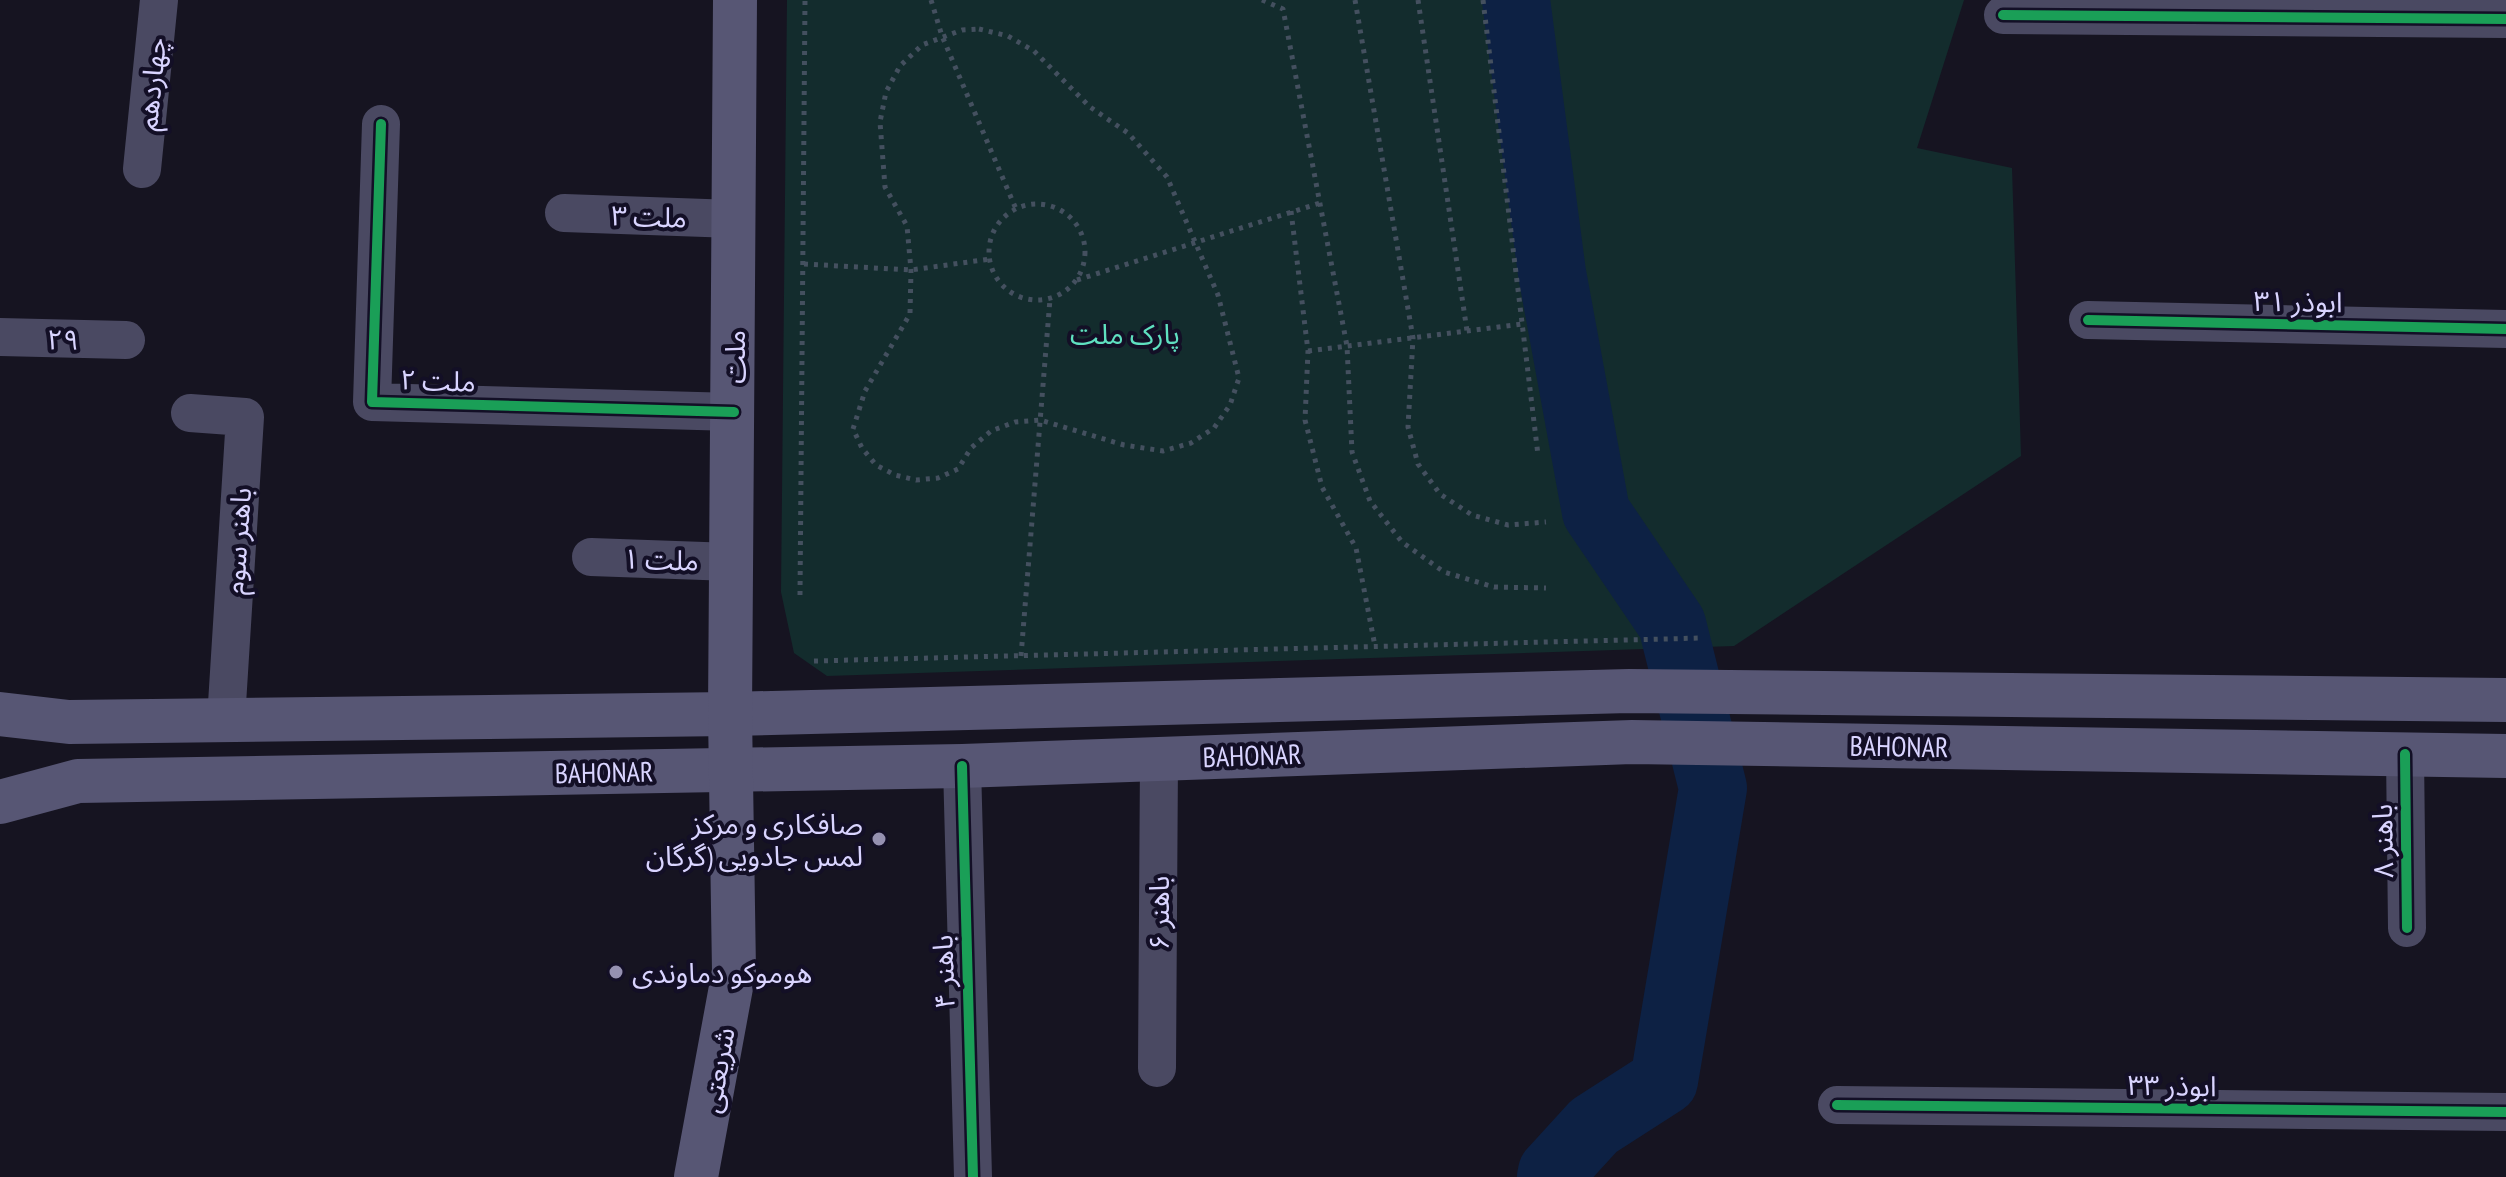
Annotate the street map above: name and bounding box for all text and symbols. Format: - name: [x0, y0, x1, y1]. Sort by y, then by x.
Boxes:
- street label: چهاردهم: [128, 36, 178, 133]
- street label: ۳ ملت: [611, 196, 687, 236]
- street label: ابوذر ۳۱: [2253, 282, 2343, 320]
- park label: پارک ملت: [1070, 315, 1180, 352]
- street label: ۲۹: [47, 320, 79, 358]
- street label: ملت: [716, 330, 753, 384]
- street label: ۲ ملت: [400, 360, 476, 400]
- street label: باهنر سوم: [215, 486, 262, 596]
- street label: ملت ۱: [623, 539, 699, 579]
- street label: BAHONAR: [1849, 727, 1949, 765]
- street label: BAHONAR: [1202, 735, 1302, 775]
- street label: BAHONAR: [554, 753, 654, 791]
- street label: ۸ باهنر: [2363, 803, 2401, 879]
- place label: صافکاری و مرکز لمس جادویی (گرگان: [646, 805, 863, 874]
- marker: صافکاری و مرکز لمس جادویی (گرگان: [870, 830, 888, 848]
- street label: ۶ باهنر: [1140, 876, 1177, 950]
- street label: ۴ باهنر: [923, 934, 963, 1010]
- place label: هوموکو دماوندی: [632, 954, 812, 991]
- marker: هوموکو دماوندی: [607, 963, 625, 981]
- street label: شریعتی: [691, 1024, 743, 1116]
- street label: ابوذر ۳۳: [2127, 1066, 2217, 1104]

